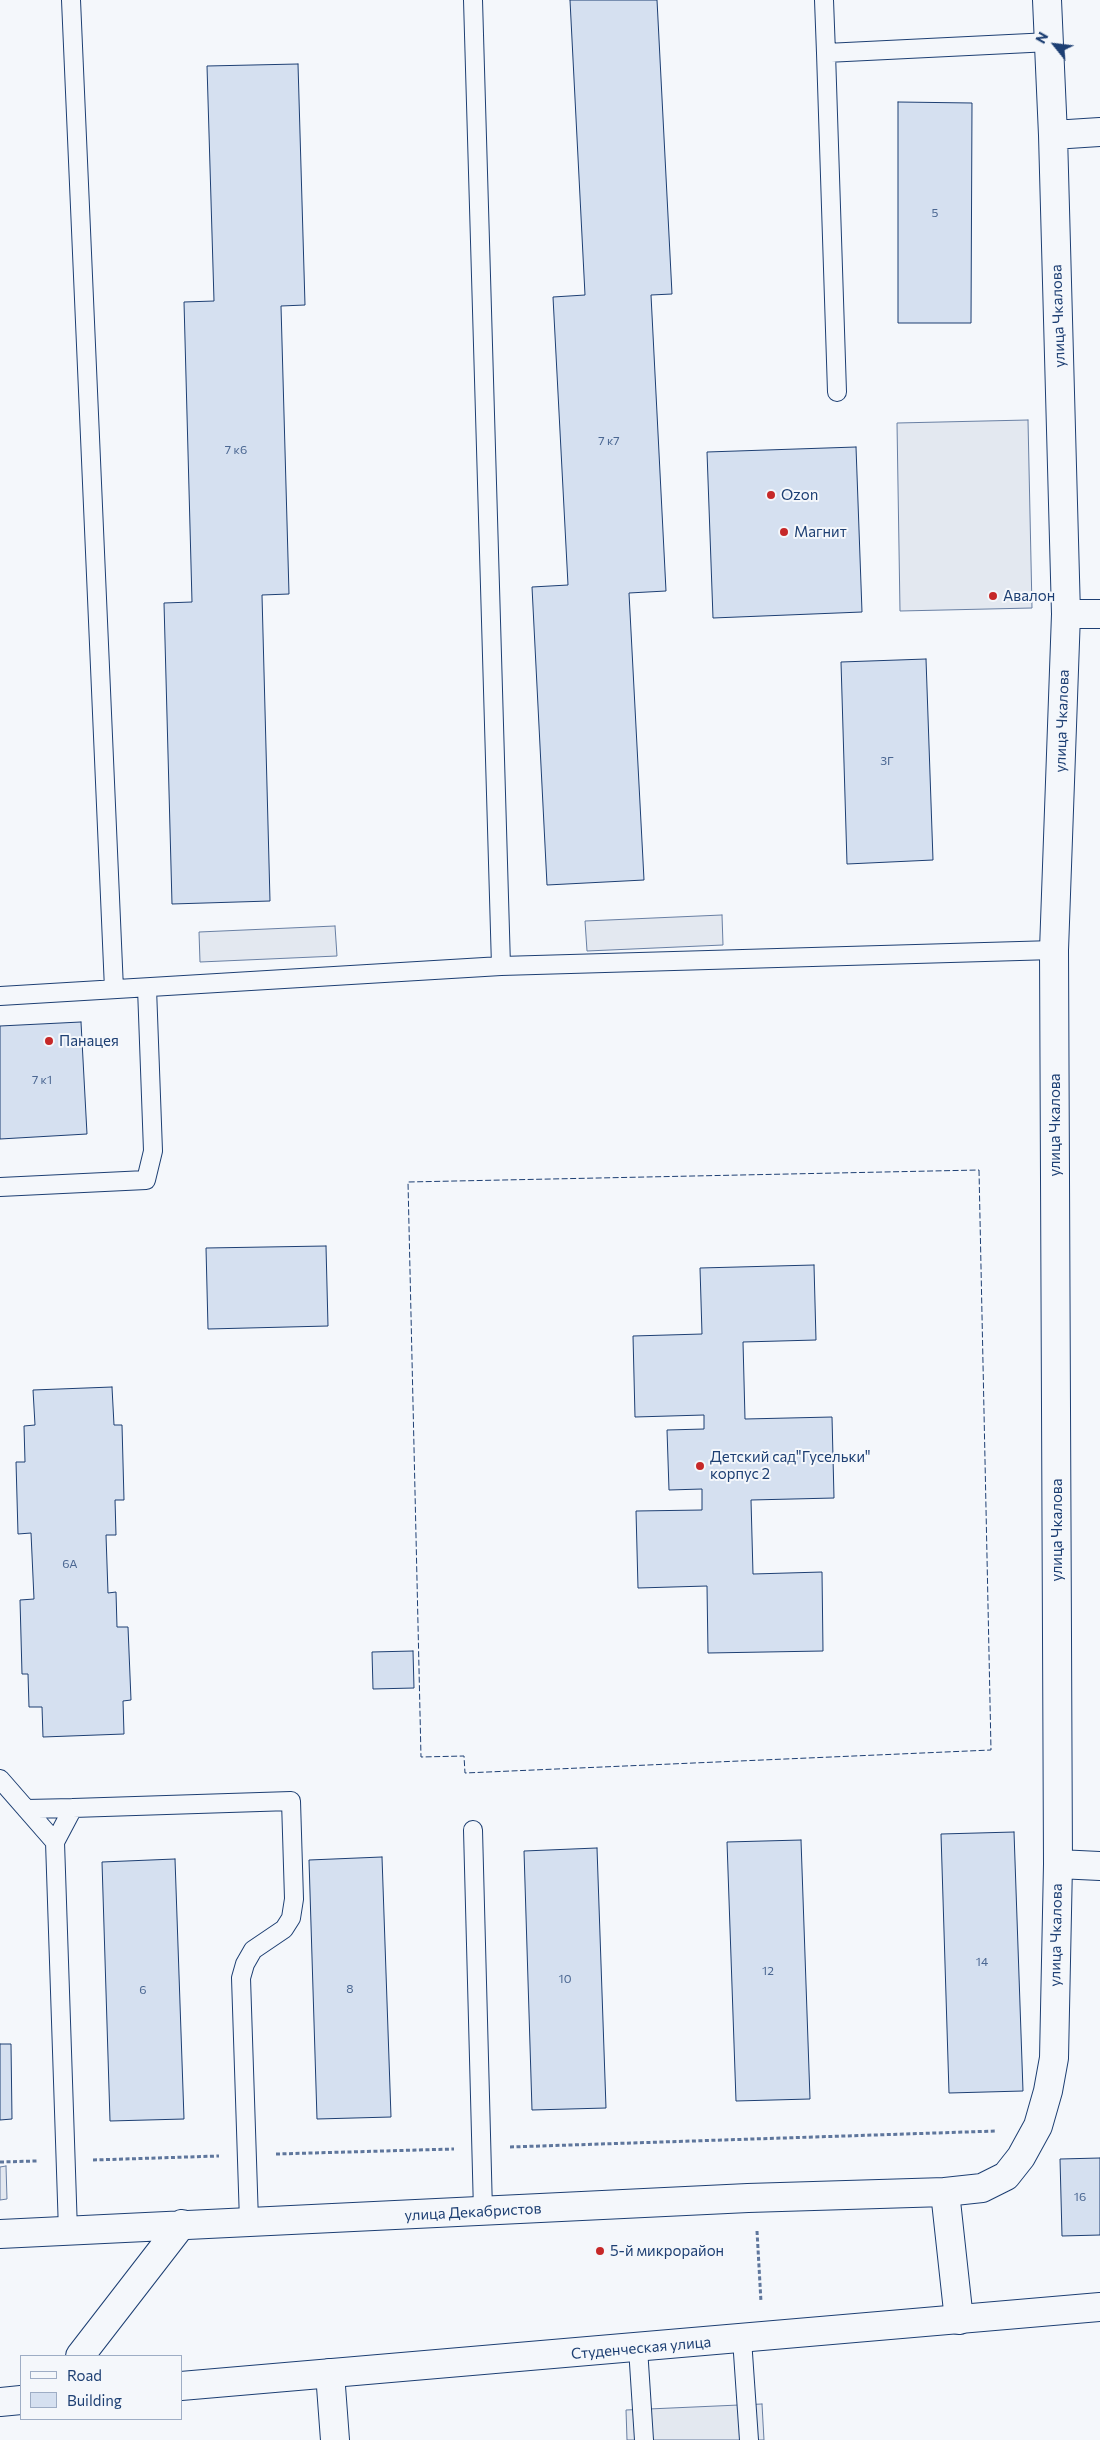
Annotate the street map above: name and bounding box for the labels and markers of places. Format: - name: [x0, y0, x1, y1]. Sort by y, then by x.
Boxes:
- place label: Ozon: [781, 486, 818, 504]
- marker: Ozon: [765, 489, 777, 501]
- place label: Магнит: [794, 523, 847, 541]
- marker: Магнит: [778, 526, 790, 538]
- place label: Авалон: [1003, 587, 1055, 605]
- marker: Авалон: [987, 590, 999, 602]
- place label: Панацея: [59, 1032, 119, 1050]
- marker: Панацея: [43, 1035, 55, 1047]
- place label: Детский сад"Гусельки" корпус 2: [710, 1448, 871, 1483]
- marker: Детский сад"Гусельки" корпус 2: [694, 1460, 706, 1472]
- place label: 5-й микрорайон: [610, 2242, 724, 2260]
- marker: 5-й микрорайон: [594, 2245, 606, 2257]

